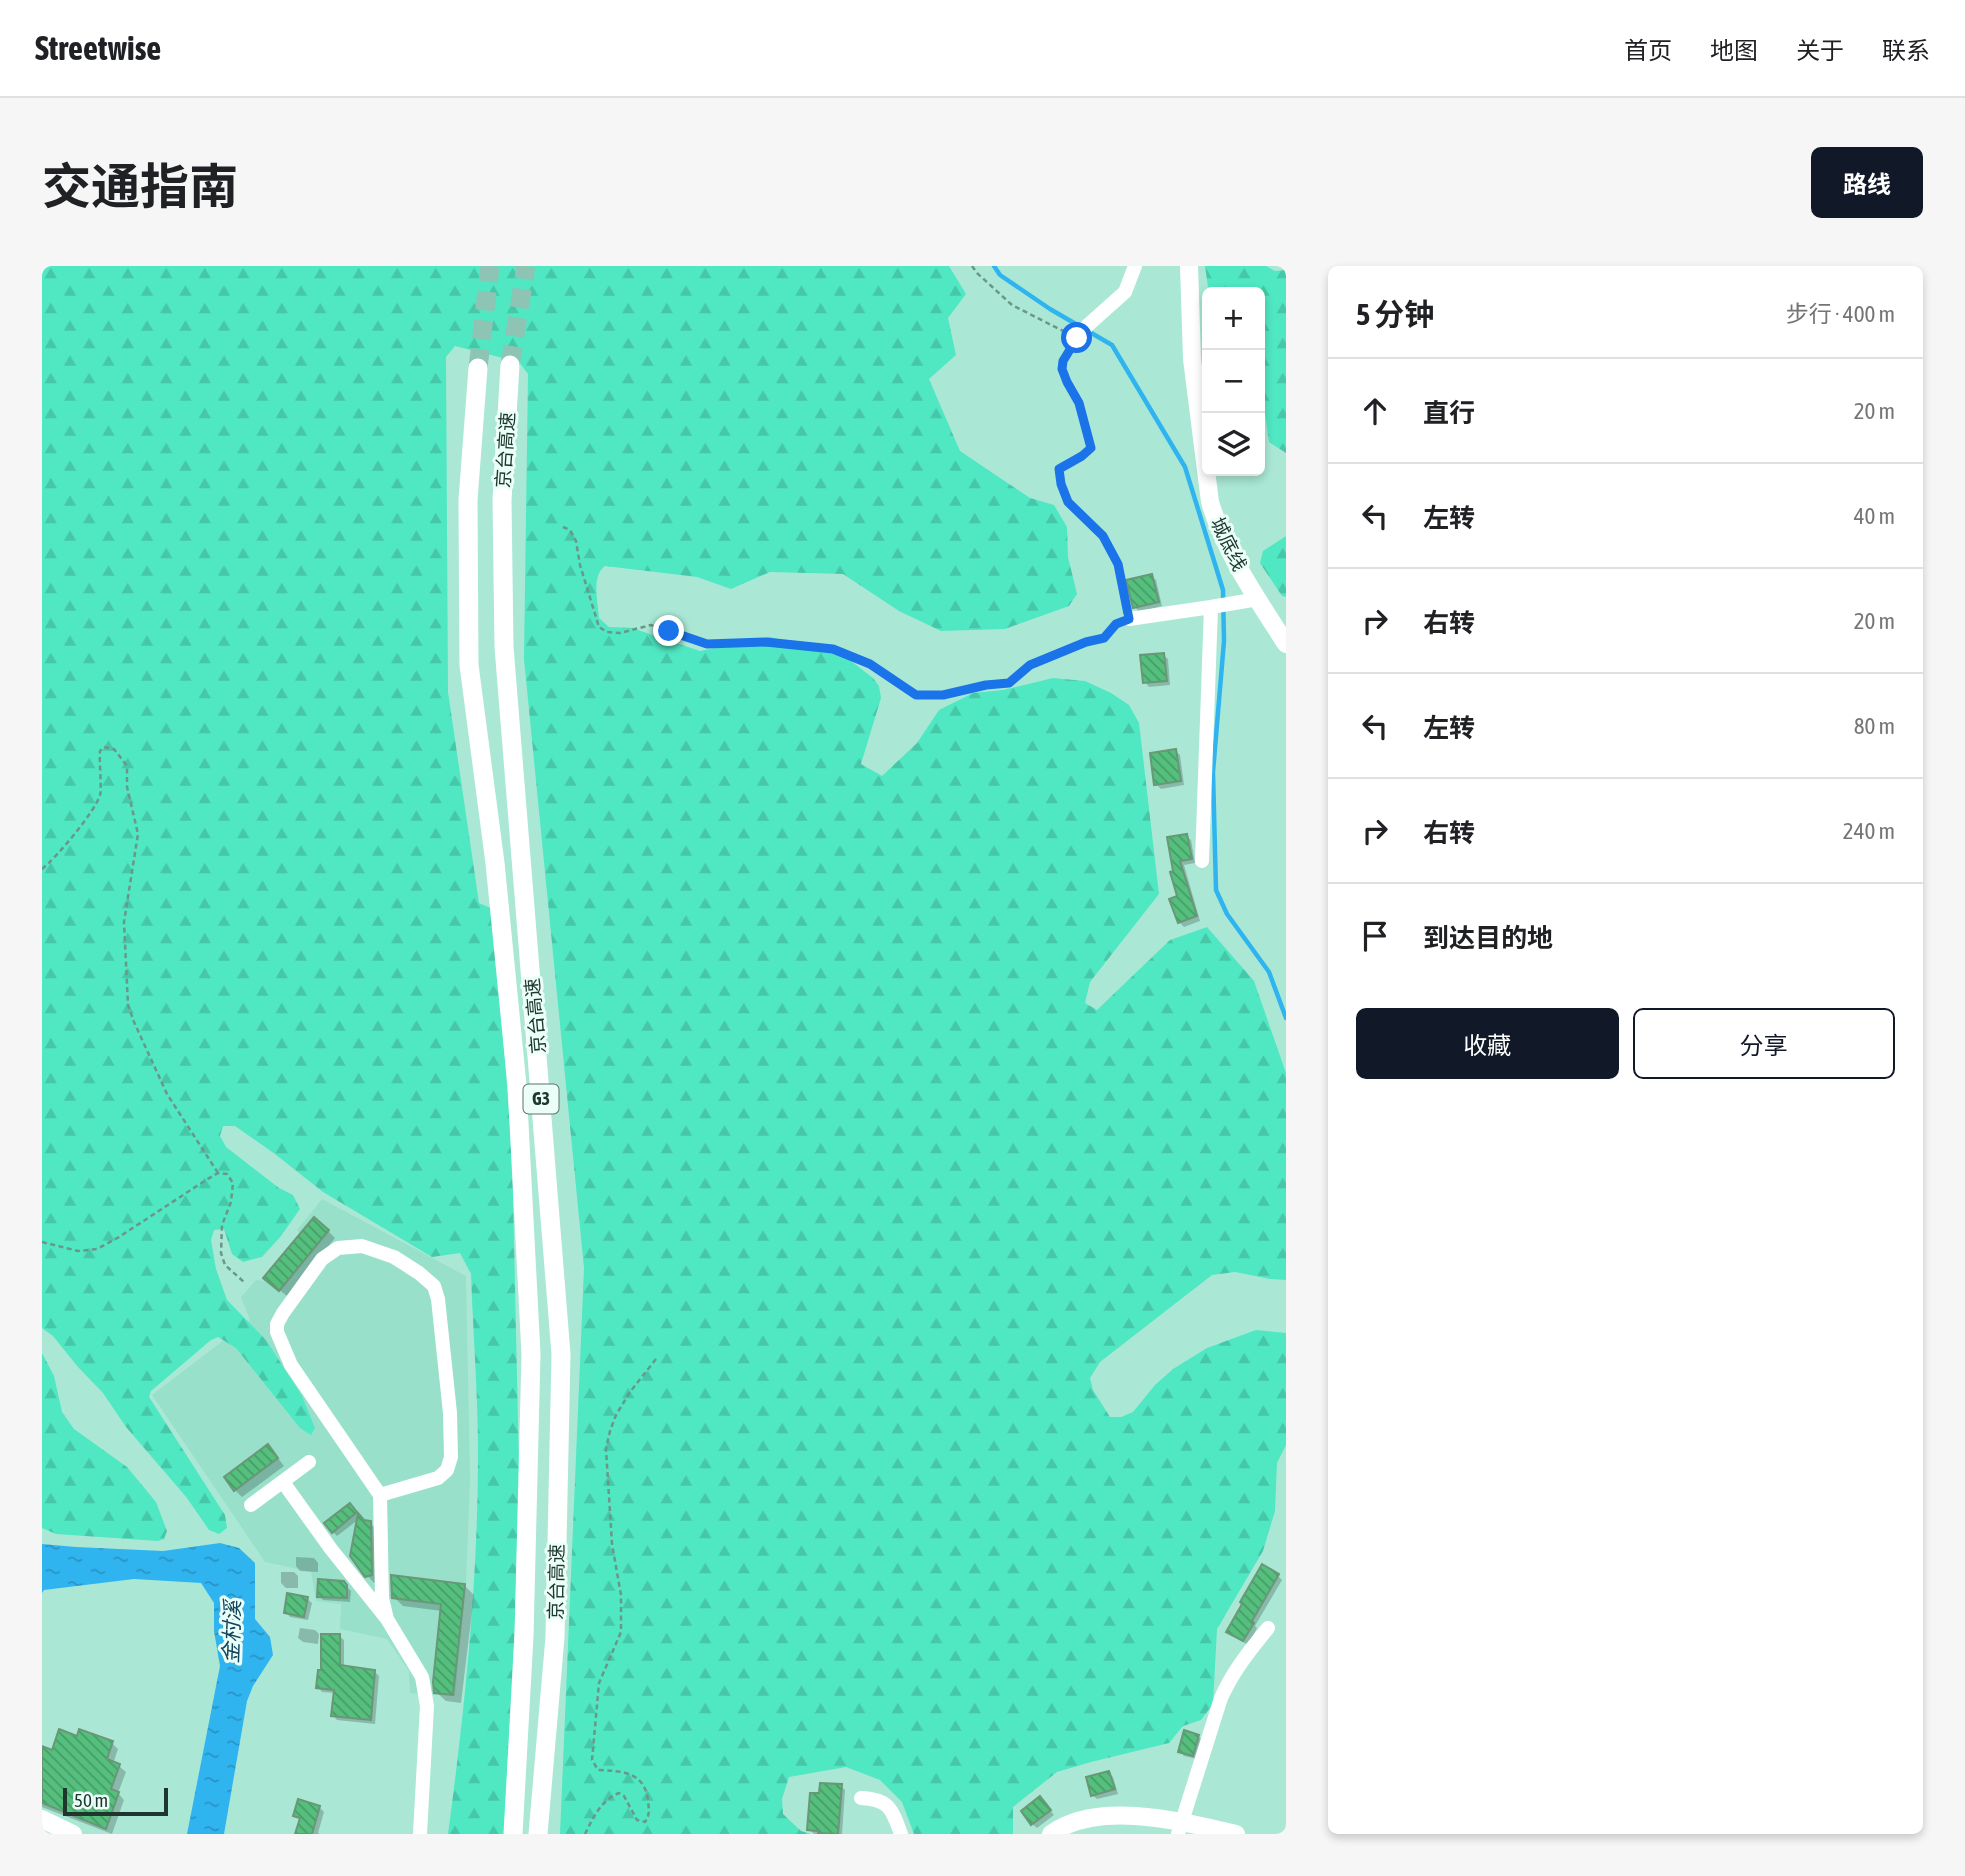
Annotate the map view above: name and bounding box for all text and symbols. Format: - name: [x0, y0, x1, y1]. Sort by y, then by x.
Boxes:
- text: Streetwise: [35, 29, 161, 67]
- text: 首页: [1624, 37, 1672, 64]
- text: 地图: [1710, 37, 1758, 64]
- text: 关于: [1796, 37, 1844, 64]
- text: 联系: [1882, 37, 1930, 64]
- button: 路线: [1811, 147, 1923, 218]
- text: 交通指南: [42, 158, 238, 214]
- map controls: [1202, 287, 1265, 476]
- button: +: [1202, 287, 1265, 350]
- text: 5 分钟: [1356, 297, 1434, 331]
- text: 步行 · 400 m: [1786, 301, 1895, 327]
- route start: [1061, 322, 1092, 353]
- button: −: [1202, 350, 1265, 413]
- icon: ahead: [1356, 392, 1394, 430]
- text: 直行: [1423, 398, 1475, 428]
- text: 20 m: [1854, 398, 1895, 424]
- street label: 京台高速: [491, 411, 519, 489]
- button: layers: [1202, 413, 1265, 476]
- icon: left: [1356, 497, 1394, 535]
- text: 左转: [1423, 503, 1475, 533]
- text: 40 m: [1854, 503, 1895, 529]
- street label: 城底线: [1207, 514, 1251, 574]
- icon: right: [1356, 602, 1394, 640]
- text: 右转: [1423, 608, 1475, 638]
- text: 20 m: [1854, 608, 1895, 634]
- route end: [653, 615, 684, 646]
- icon: left: [1356, 707, 1394, 745]
- text: 左转: [1423, 713, 1475, 743]
- text: 80 m: [1854, 713, 1895, 739]
- icon: right: [1356, 812, 1394, 850]
- text: 右转: [1423, 818, 1475, 848]
- text: 240 m: [1843, 818, 1895, 844]
- icon: arrive: [1356, 917, 1394, 955]
- text: 到达目的地: [1423, 923, 1553, 953]
- street label: 京台高速: [521, 977, 549, 1055]
- button: 收藏: [1356, 1008, 1619, 1079]
- button: 分享: [1633, 1008, 1895, 1079]
- road number: G3: [524, 1084, 558, 1114]
- street label: 京台高速: [544, 1544, 568, 1620]
- water label: 金村溪: [218, 1598, 244, 1664]
- scale bar: [63, 1785, 168, 1817]
- text: 50 m: [74, 1789, 108, 1811]

